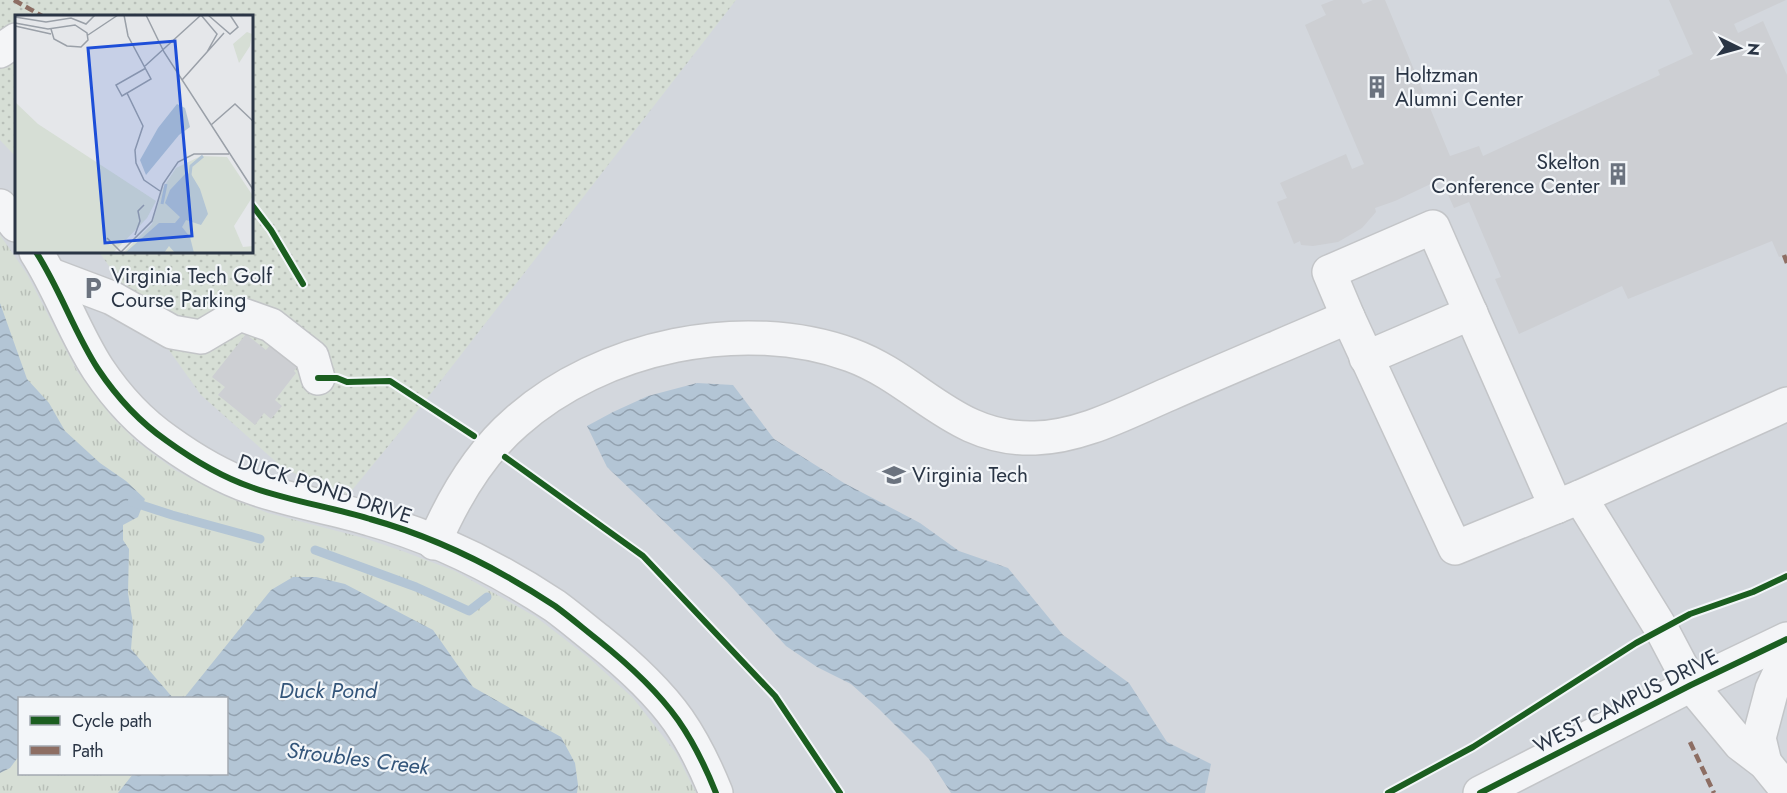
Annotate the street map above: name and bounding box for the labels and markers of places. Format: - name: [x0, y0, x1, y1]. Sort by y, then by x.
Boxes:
- place label: Holtzman Alumni Center: [1395, 60, 1524, 114]
- building icon: Holtzman Alumni Center: [1364, 74, 1390, 100]
- place label: Skelton Conference Center: [1431, 147, 1601, 201]
- building icon: Skelton Conference Center: [1605, 161, 1631, 187]
- place label: Virginia Tech Golf Course Parking: [111, 261, 273, 315]
- parking icon: Virginia Tech Golf Course Parking: [80, 275, 106, 301]
- place label: Virginia Tech: [912, 460, 1028, 490]
- school or university icon: Virginia Tech: [881, 462, 907, 488]

